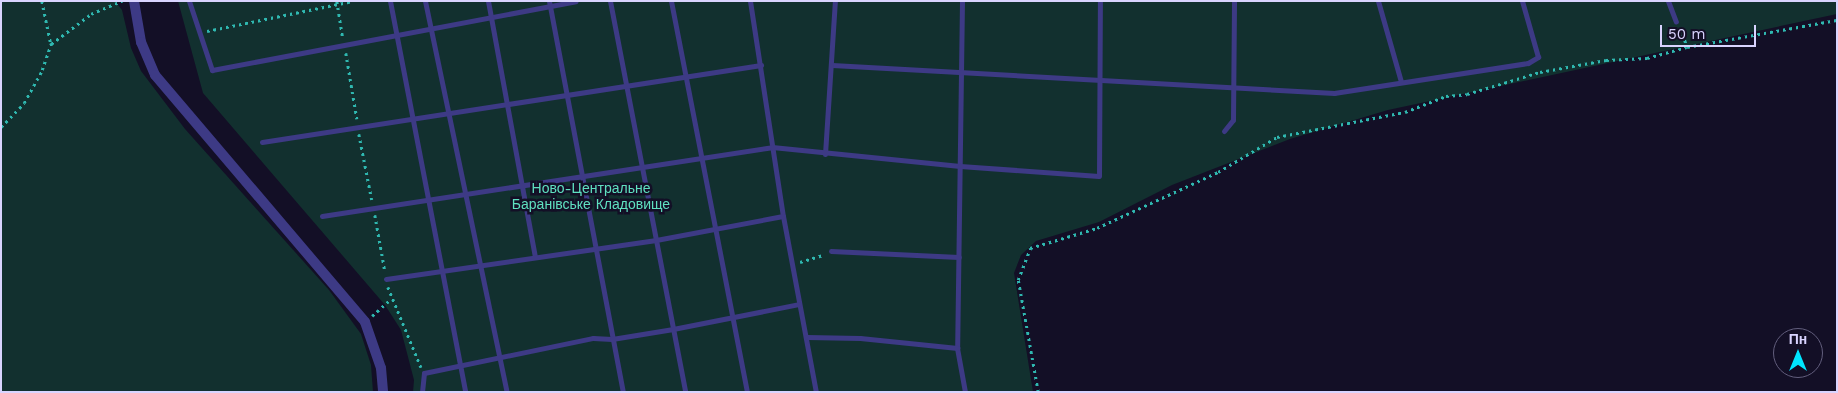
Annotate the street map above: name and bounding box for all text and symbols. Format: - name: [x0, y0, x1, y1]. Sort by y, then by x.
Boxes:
- scale bar: [1663, 15, 1759, 47]
- text: 50 m: [1668, 25, 1705, 43]
- park label: Ново-Центральне Баранівське Кладовище: [512, 180, 670, 212]
- north arrow: [1773, 328, 1823, 378]
- text: Пн: [1789, 331, 1807, 347]

